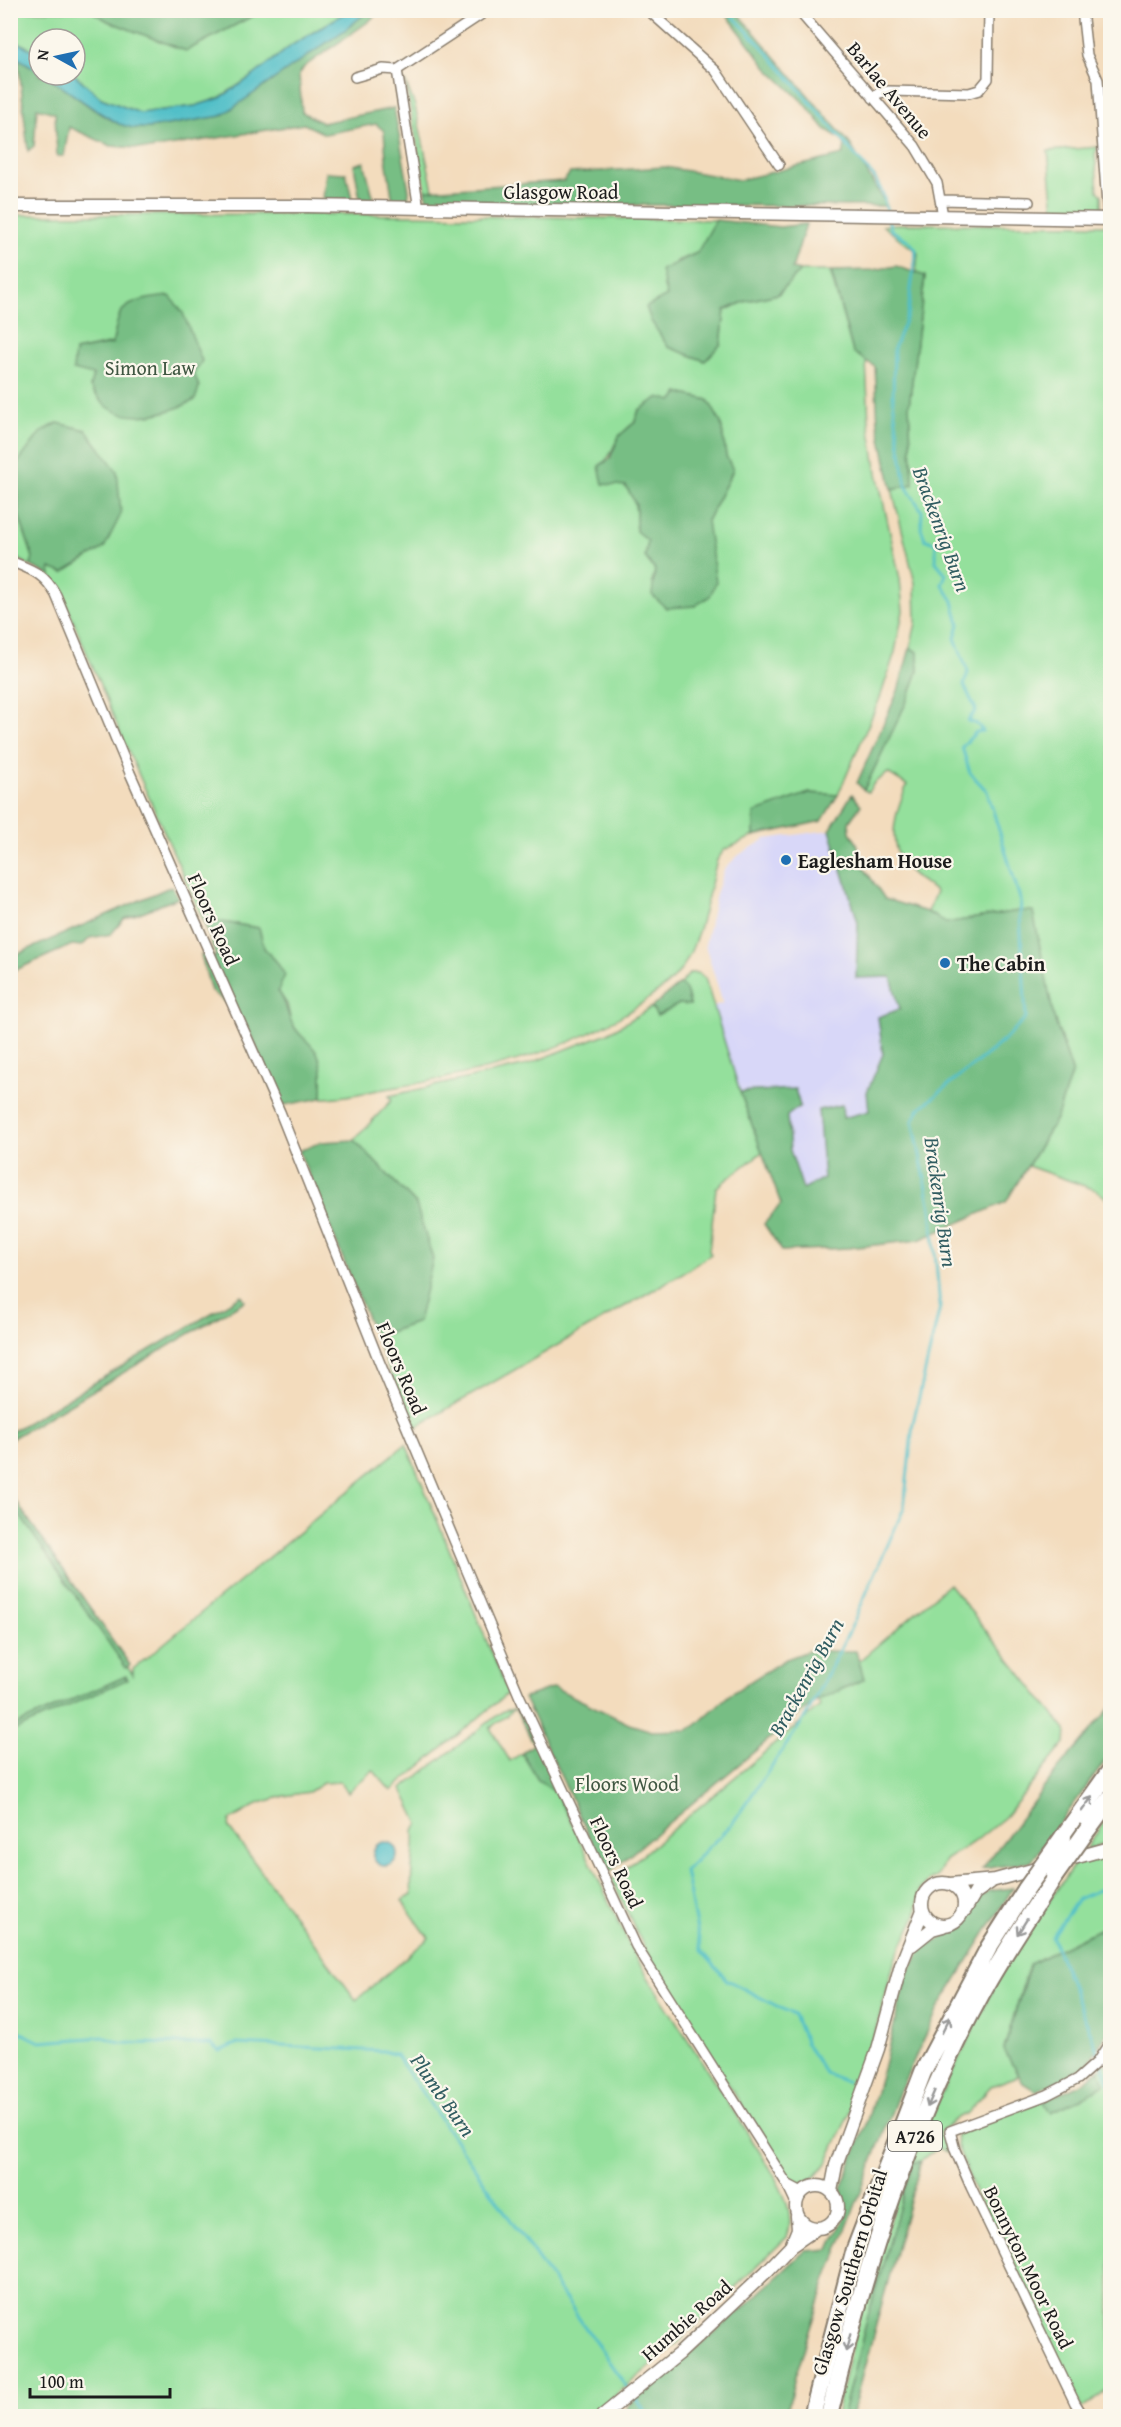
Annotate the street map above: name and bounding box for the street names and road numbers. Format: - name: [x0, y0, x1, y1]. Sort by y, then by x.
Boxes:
- street label: Barlae Avenue: [841, 35, 939, 145]
- street label: Glasgow Road: [503, 177, 619, 206]
- street label: Floors Road: [181, 868, 247, 970]
- street label: Floors Road: [369, 1317, 435, 1419]
- street label: Floors Road: [583, 1811, 651, 1913]
- road number: A726: [888, 2121, 942, 2151]
- street label: Glasgow Southern Orbital: [804, 2165, 894, 2379]
- street label: Bonnyton Moor Road: [977, 2181, 1081, 2354]
- street label: Humbie Road: [634, 2272, 738, 2368]

